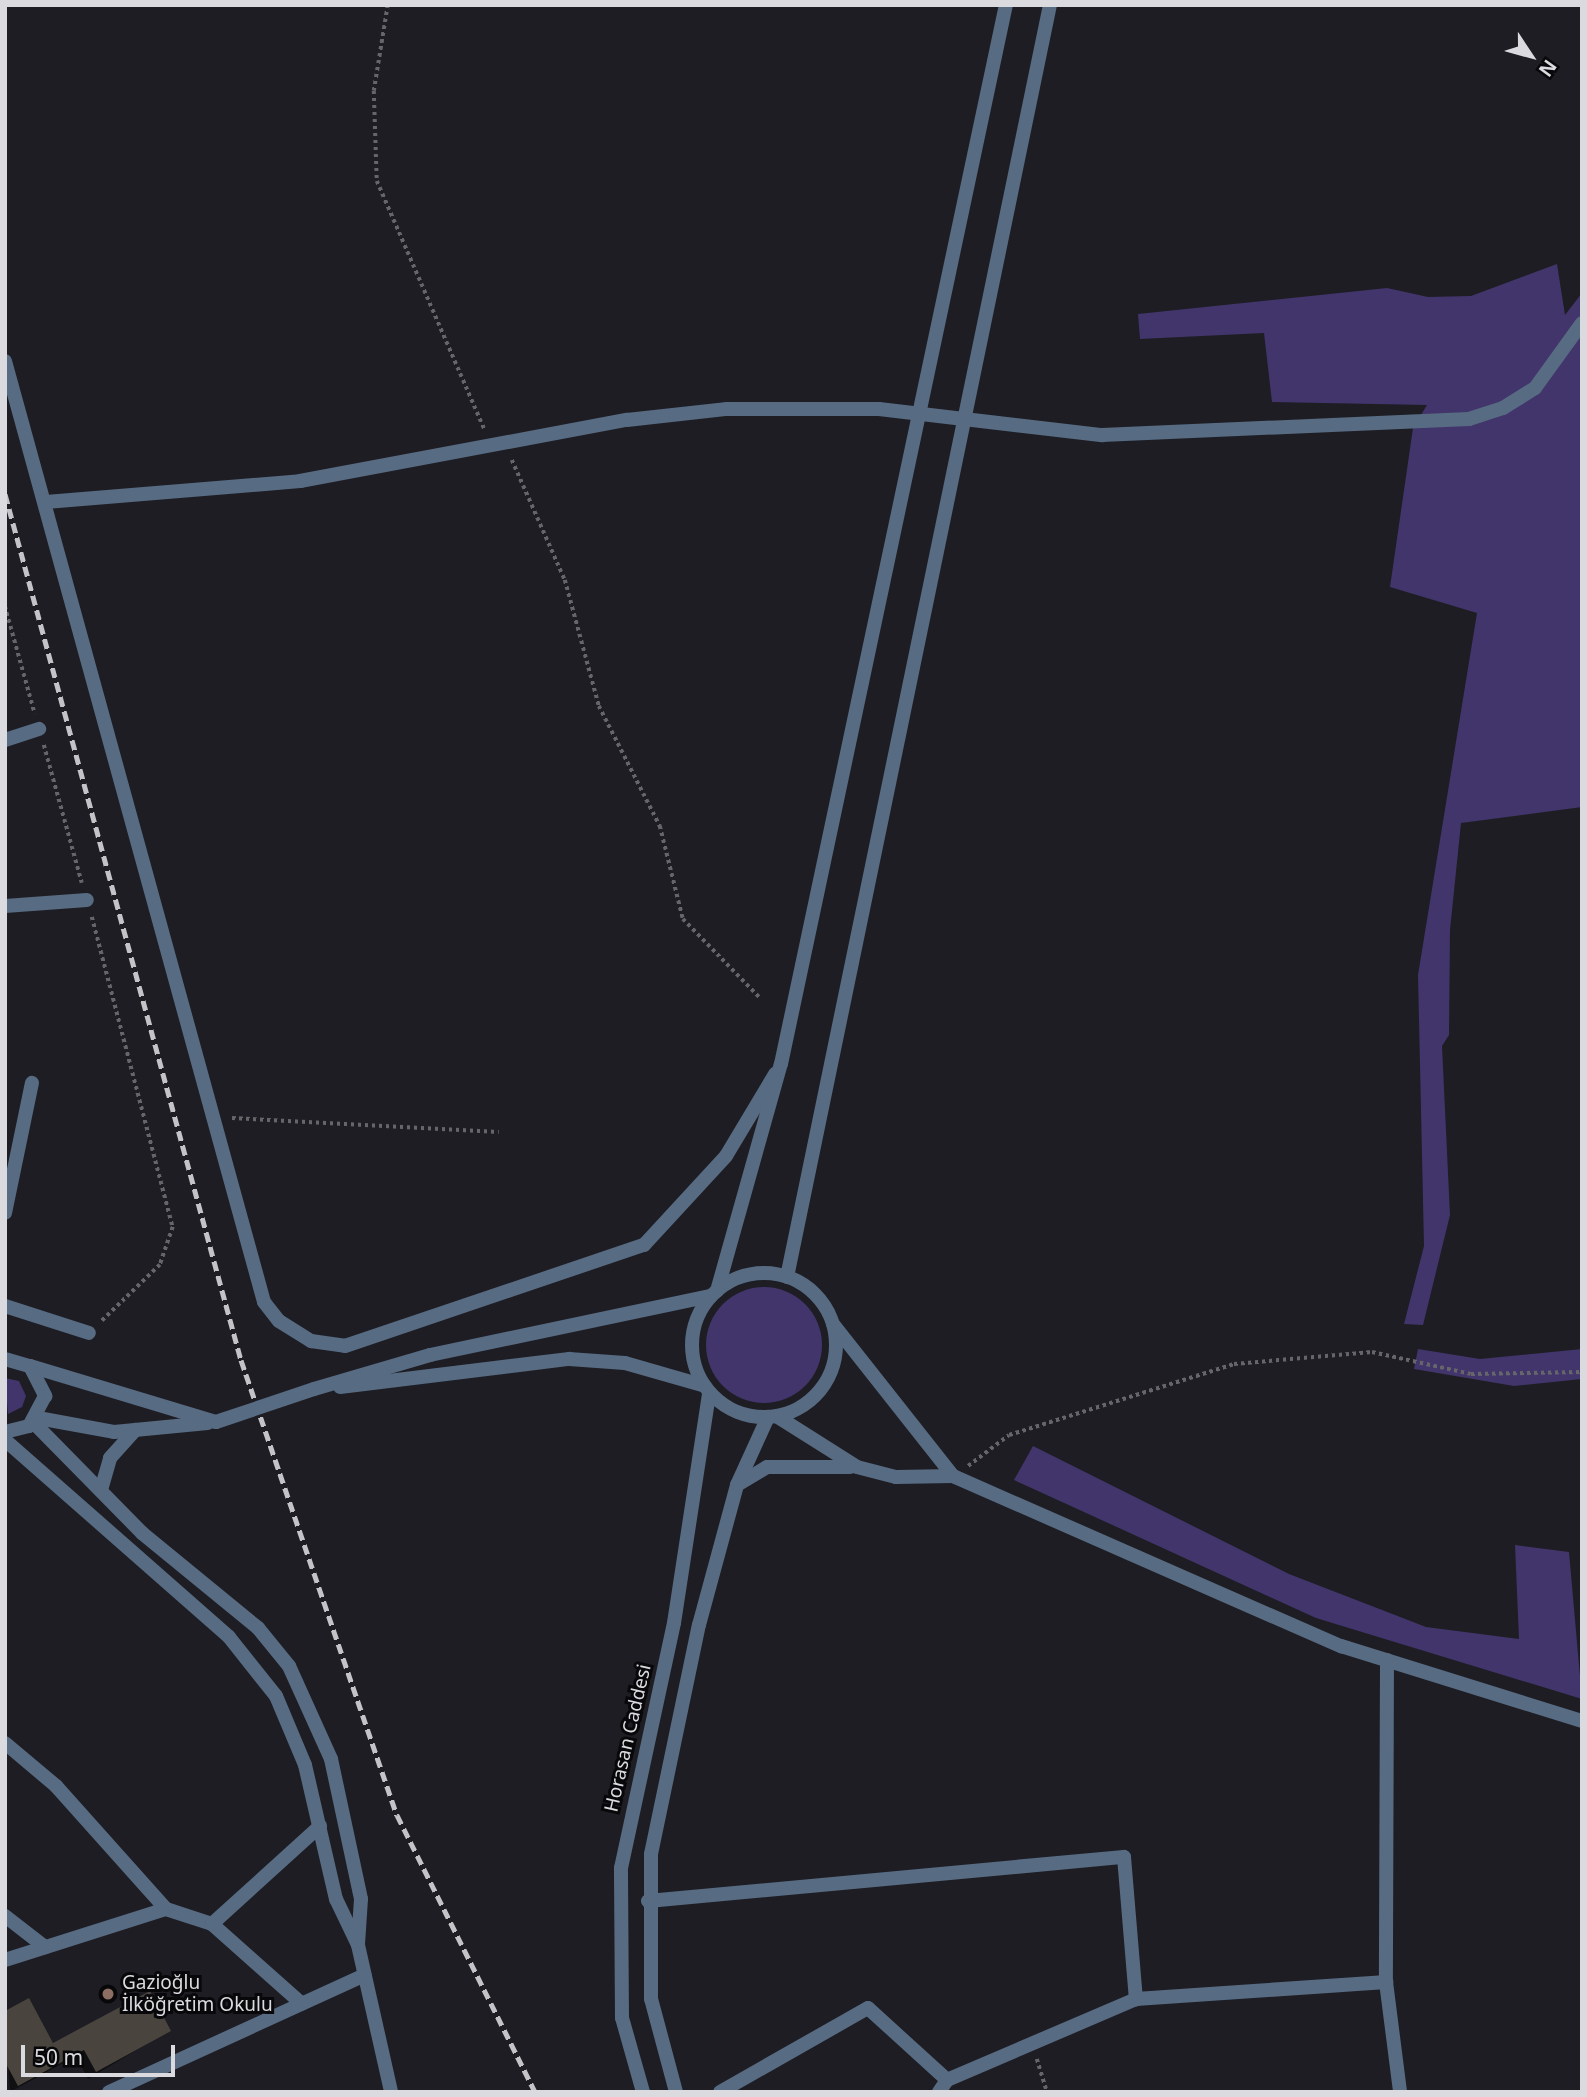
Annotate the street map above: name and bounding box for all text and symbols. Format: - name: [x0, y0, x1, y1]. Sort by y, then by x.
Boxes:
- north arrow: [1496, 21, 1566, 91]
- text: N: [1533, 54, 1563, 82]
- street label: Horasan Caddesi: [600, 1662, 656, 1814]
- place label: Gazioğlu İlköğretim Okulu: [122, 1972, 273, 2016]
- marker: Gazioğlu İlköğretim Okulu: [100, 1986, 116, 2002]
- scale bar: [24, 2030, 178, 2074]
- text: 50 m: [34, 2043, 83, 2071]

